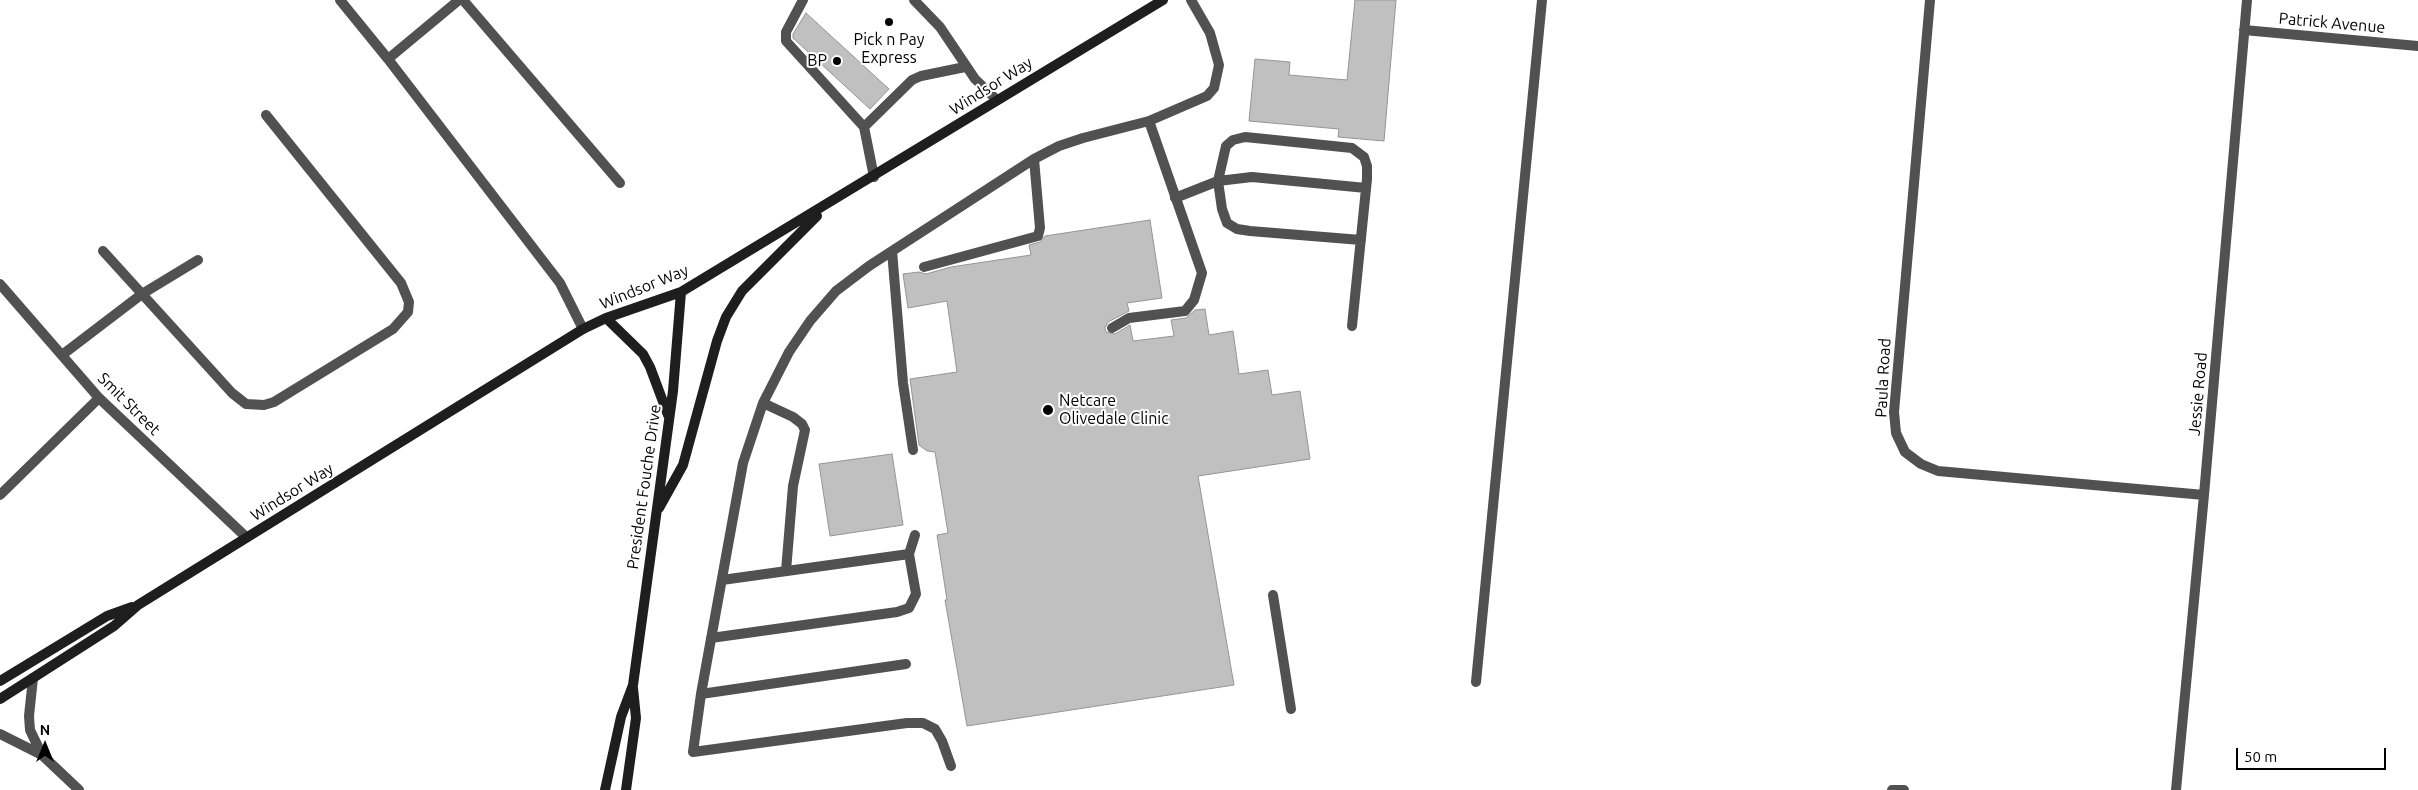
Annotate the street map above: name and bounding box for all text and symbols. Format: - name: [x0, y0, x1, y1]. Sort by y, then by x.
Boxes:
- street label: Patrick Avenue: [2278, 9, 2386, 37]
- marker: Pick n Pay Express: [883, 16, 895, 28]
- place label: Pick n Pay Express: [854, 30, 924, 68]
- place label: BP: [807, 51, 827, 71]
- street label: Windsor Way: [946, 53, 1036, 119]
- marker: BP: [831, 55, 843, 67]
- street label: Windsor Way: [597, 261, 691, 313]
- street label: Paula Road: [1871, 338, 1895, 418]
- street label: Jessie Road: [2185, 351, 2211, 437]
- street label: Smit Street: [94, 369, 164, 439]
- place label: Netcare Olivedale Clinic: [1059, 391, 1169, 429]
- street label: President Fouche Drive: [623, 403, 665, 571]
- marker: Netcare Olivedale Clinic: [1041, 403, 1055, 417]
- street label: Windsor Way: [247, 459, 337, 525]
- north arrow: [20, 720, 70, 770]
- text: N: [40, 722, 50, 738]
- scale bar: [2238, 738, 2388, 770]
- text: 50 m: [2244, 748, 2277, 765]

